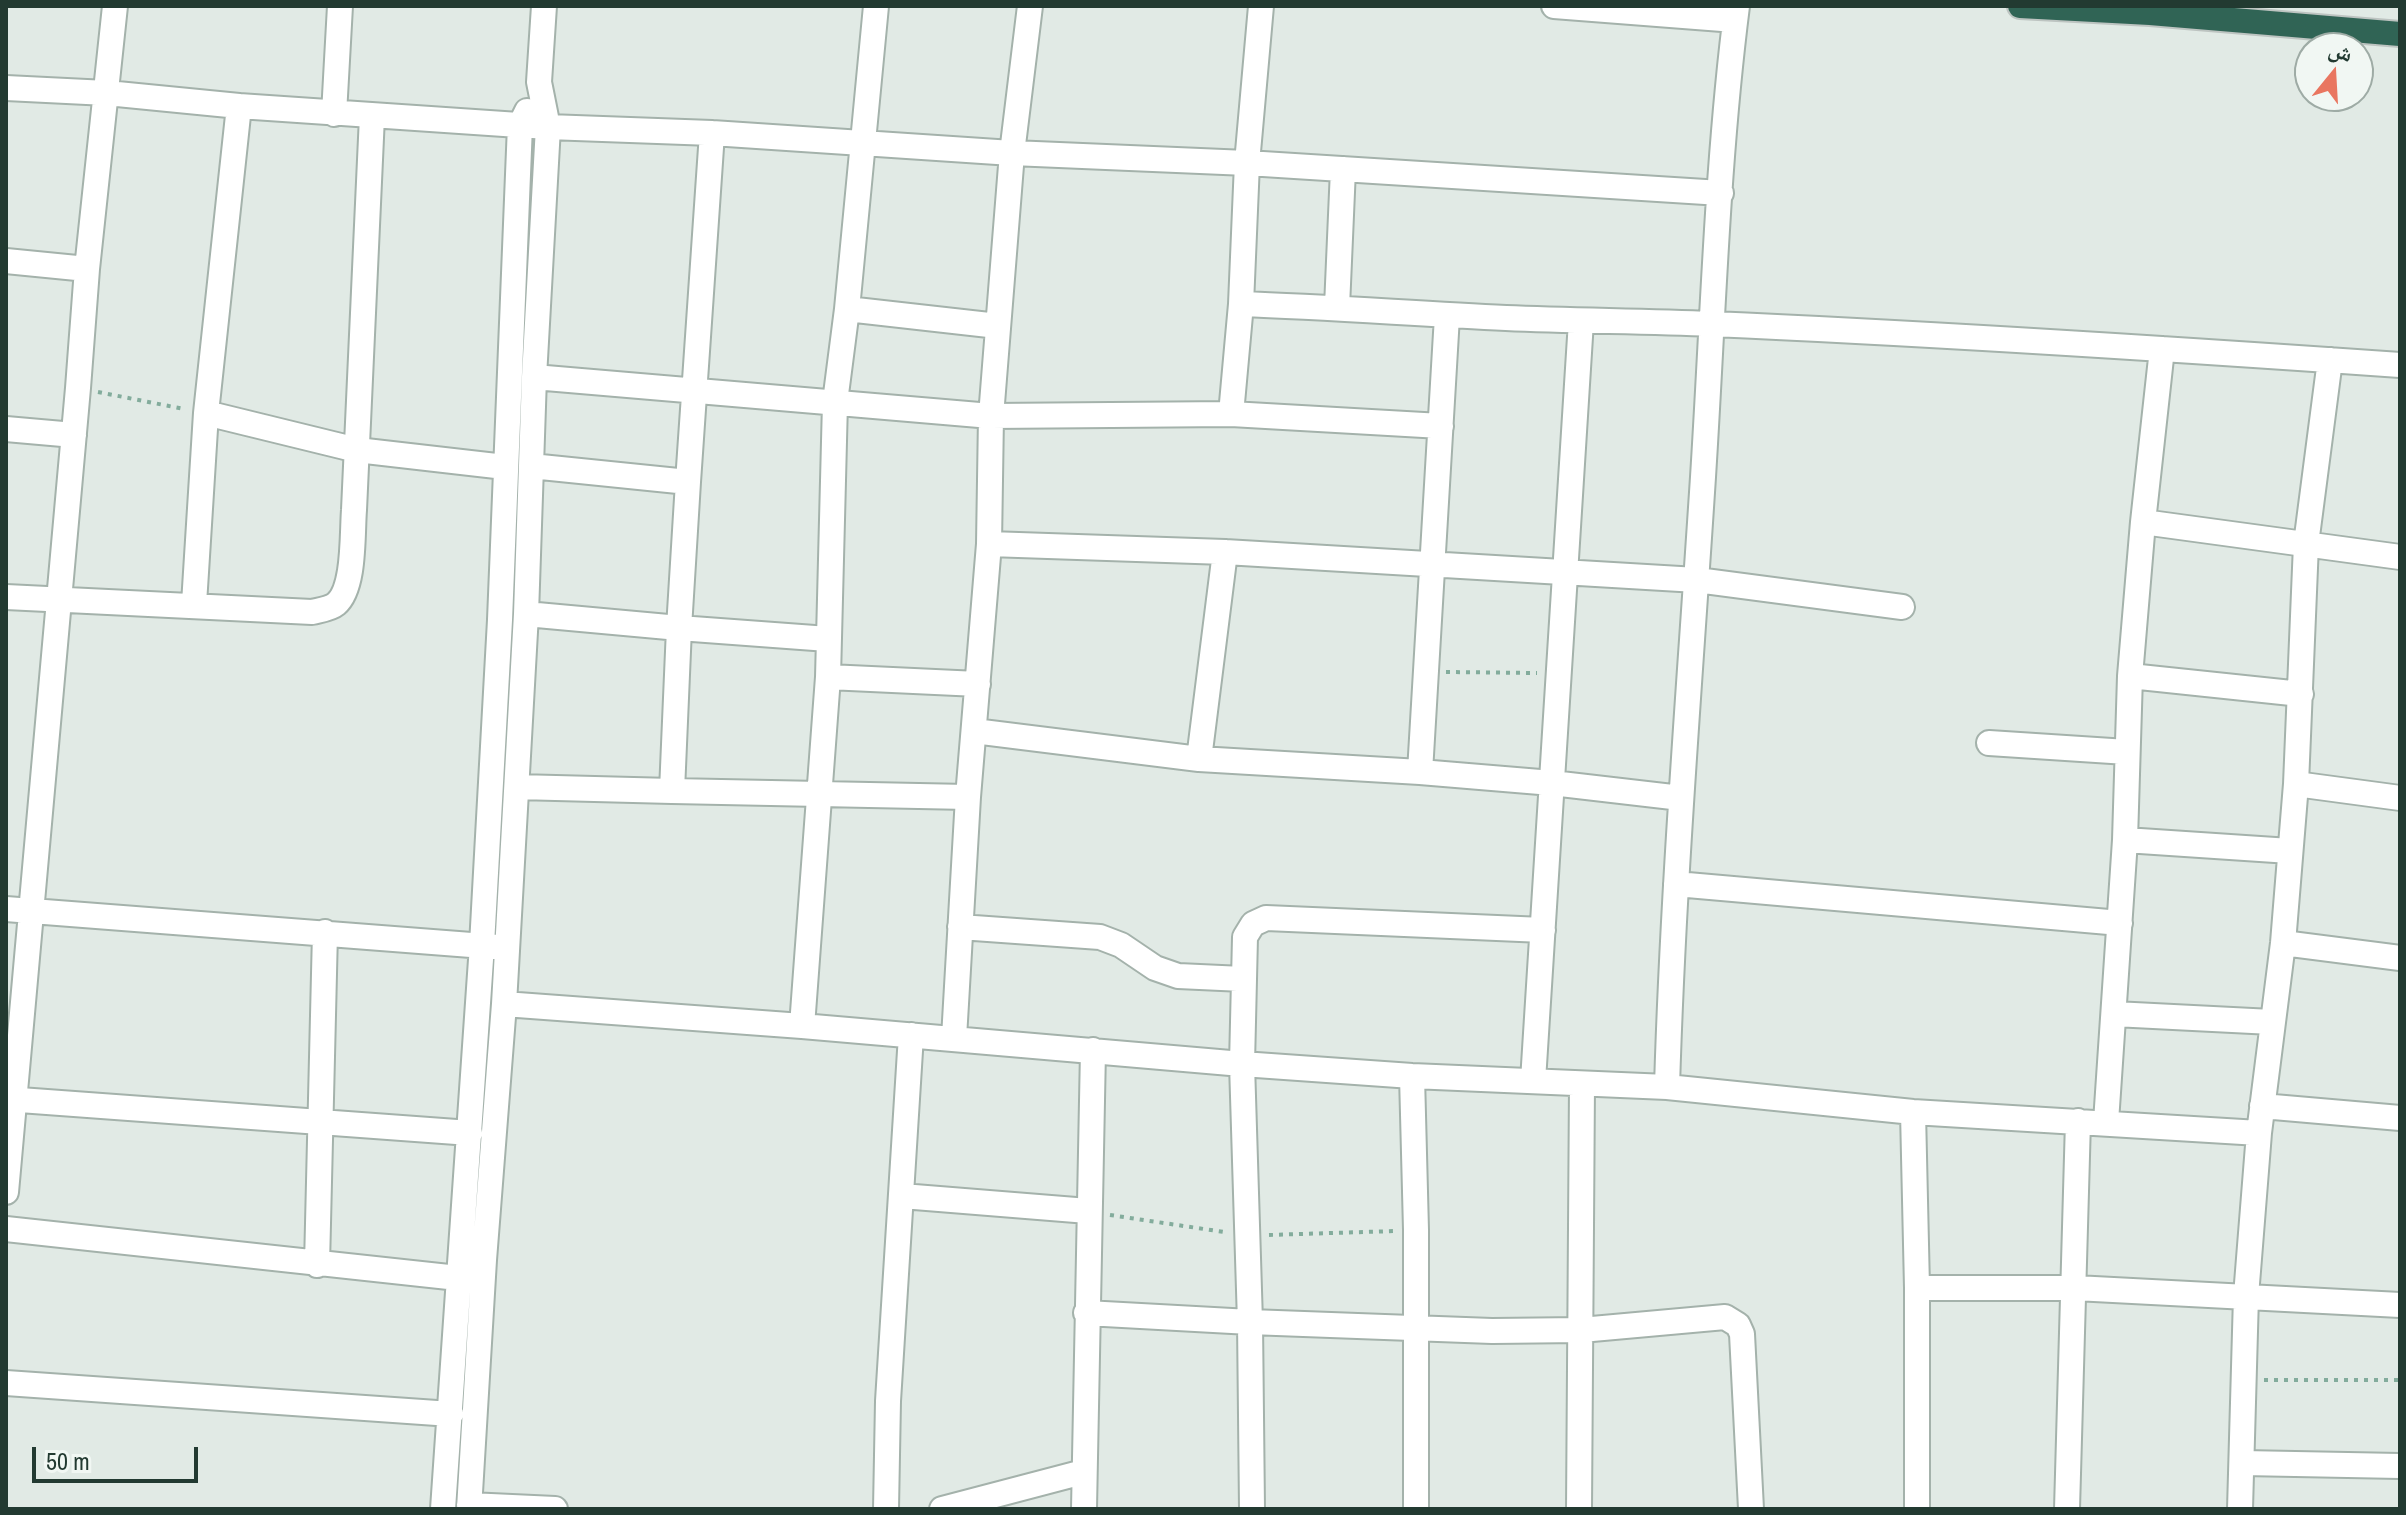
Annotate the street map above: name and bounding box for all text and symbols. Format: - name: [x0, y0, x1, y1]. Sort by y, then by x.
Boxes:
- north arrow: [2294, 32, 2374, 112]
- text: ش: [2325, 33, 2357, 69]
- scale bar: [36, 1431, 202, 1481]
- text: 50 m: [46, 1445, 90, 1477]

